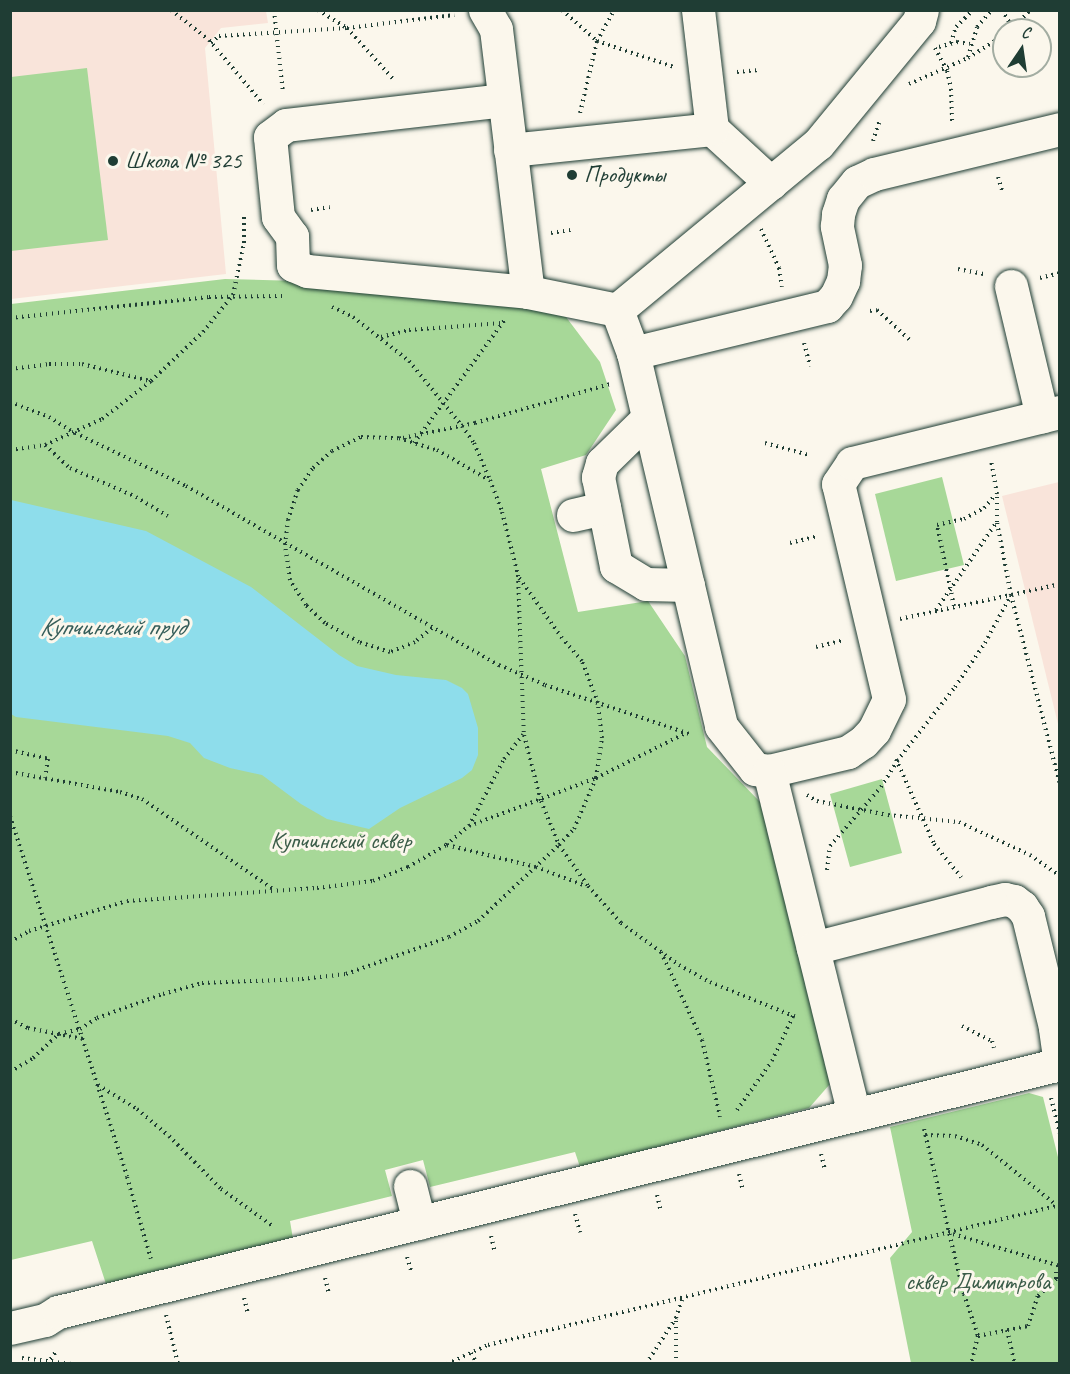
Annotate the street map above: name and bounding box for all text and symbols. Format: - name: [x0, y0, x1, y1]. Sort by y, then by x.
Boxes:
- north arrow: [992, 18, 1052, 78]
- text: С: [1020, 22, 1032, 43]
- place label: Школа № 325: [125, 147, 242, 175]
- marker: Школа № 325: [106, 154, 120, 168]
- place label: Продукты: [584, 161, 666, 189]
- marker: Продукты: [565, 168, 579, 182]
- water label: Купчинский пруд: [39, 611, 185, 643]
- park label: Купчинский сквер: [271, 827, 411, 855]
- park label: сквер Димитрова: [905, 1268, 1051, 1296]

